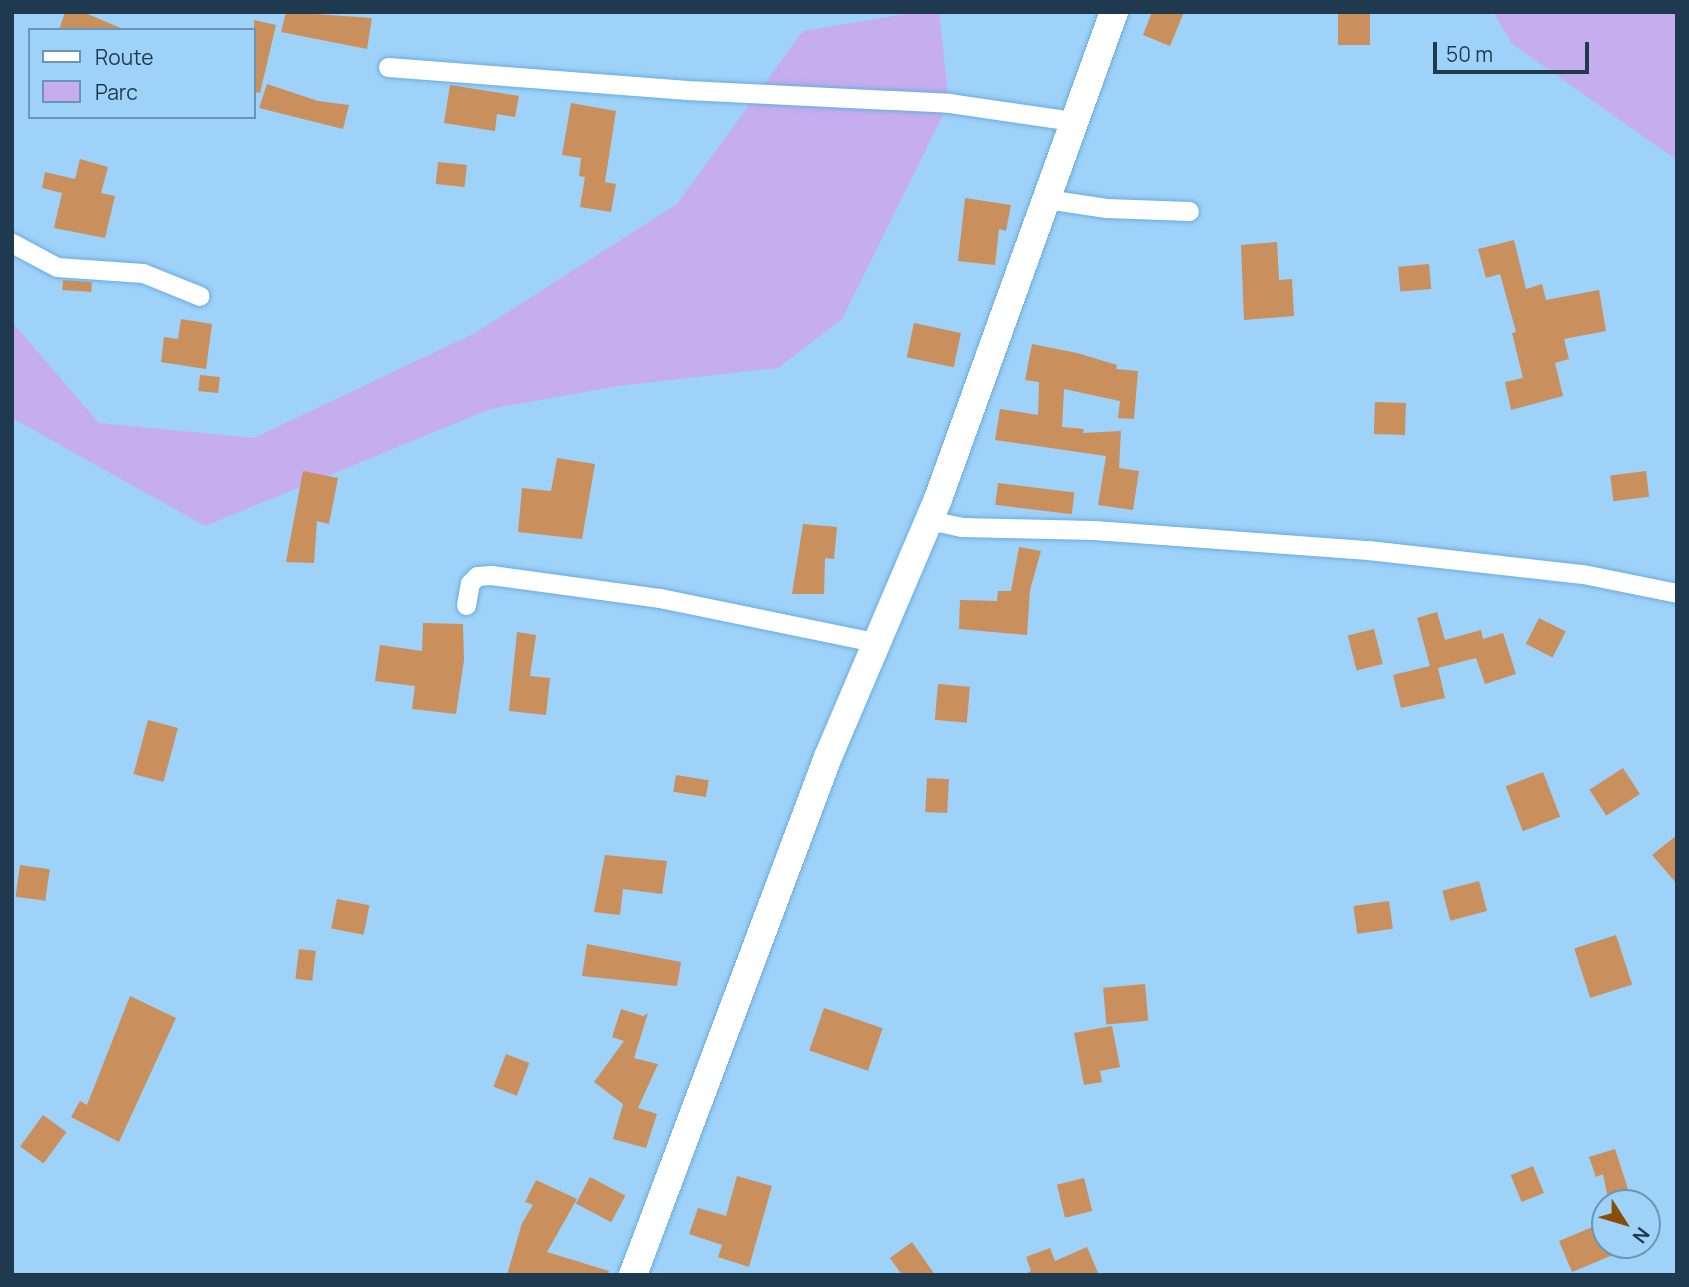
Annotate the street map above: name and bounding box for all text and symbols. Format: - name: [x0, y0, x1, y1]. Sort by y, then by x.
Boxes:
- legend: [28, 28, 256, 119]
- scale bar: [1437, 28, 1593, 72]
- text: 50 m: [1446, 40, 1493, 68]
- text: Route: [95, 43, 153, 71]
- text: Parc: [95, 78, 138, 106]
- north arrow: [1591, 1189, 1661, 1259]
- text: N: [1627, 1222, 1656, 1249]

